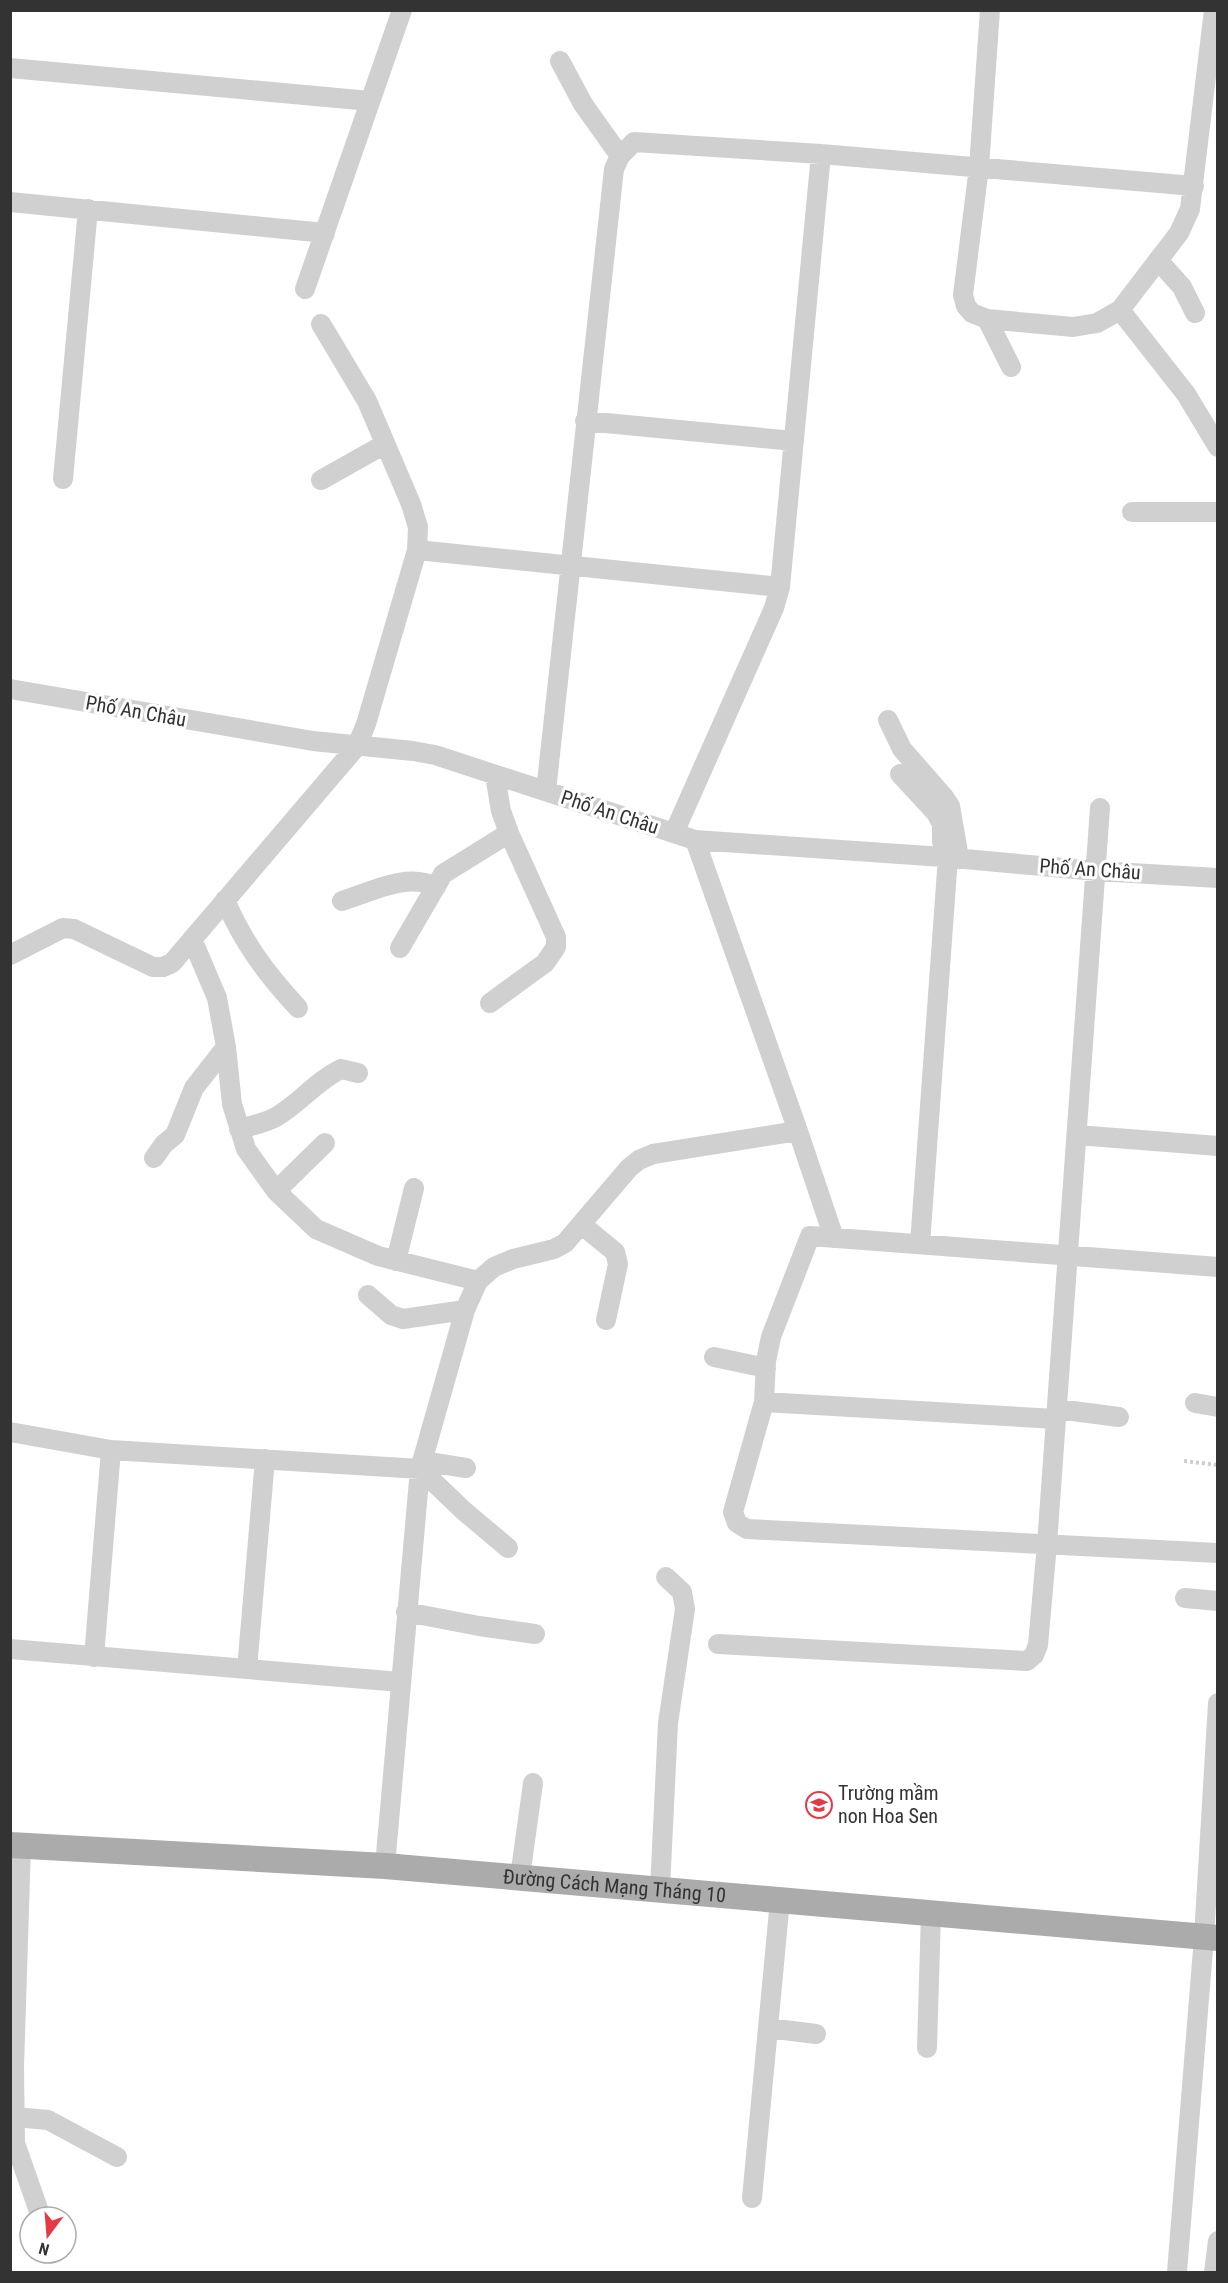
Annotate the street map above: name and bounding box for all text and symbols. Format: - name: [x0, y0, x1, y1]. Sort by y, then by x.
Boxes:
- street label: Phố An Châu: [84, 690, 188, 732]
- street label: Phố An Châu: [558, 785, 662, 839]
- street label: Phố An Châu: [1039, 853, 1141, 885]
- place label: Trường mầm non Hoa Sen: [838, 1781, 939, 1828]
- school or university icon: Trường mầm non Hoa Sen: [804, 1790, 834, 1820]
- street label: Đường Cách Mạng Tháng 10: [502, 1864, 727, 1907]
- north arrow: [18, 2205, 78, 2265]
- text: N: [37, 2238, 51, 2259]

